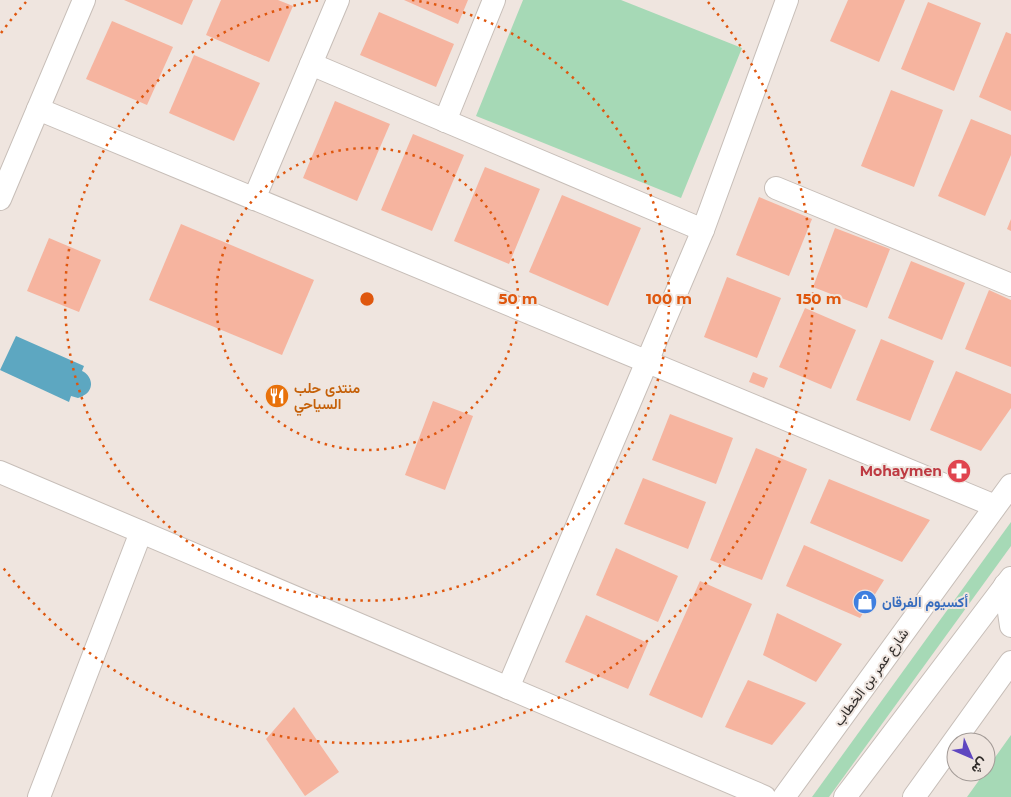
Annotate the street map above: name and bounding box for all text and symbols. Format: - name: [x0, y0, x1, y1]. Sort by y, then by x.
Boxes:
- text: 50 m: [498, 289, 538, 308]
- text: 100 m: [646, 289, 692, 308]
- text: 150 m: [797, 289, 841, 308]
- centre of rings: [358, 290, 376, 308]
- place label: منتدى حلب السياحي: [294, 379, 361, 416]
- restaurant icon: منتدى حلب السياحي: [264, 383, 290, 409]
- pharmacy icon: Mohaymen: [946, 458, 972, 484]
- place label: Mohaymen: [860, 462, 942, 480]
- shop icon: أكسيوم الفرقان: [852, 589, 878, 615]
- place label: أكسيوم الفرقان: [882, 593, 968, 611]
- street label: شارع عمر بن الخطاب: [830, 625, 914, 731]
- north arrow: [946, 732, 996, 782]
- text: ش: [968, 754, 993, 779]

